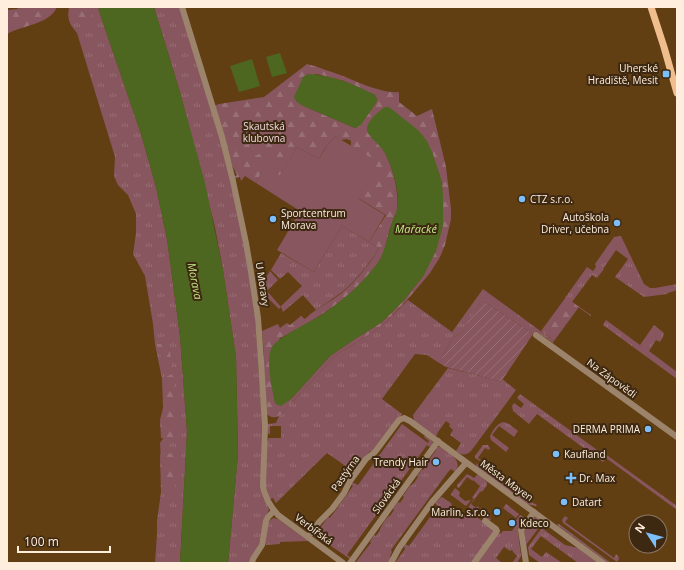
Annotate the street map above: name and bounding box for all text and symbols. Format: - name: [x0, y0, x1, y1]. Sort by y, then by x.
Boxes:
- place label: Uherské Hradiště, Mesit: [588, 61, 658, 87]
- marker: Uherské Hradiště, Mesit: [661, 69, 671, 79]
- park label: Skautská klubovna: [243, 119, 285, 145]
- place label: CTZ s.r.o.: [530, 192, 573, 206]
- marker: CTZ s.r.o.: [517, 194, 527, 204]
- place label: Sportcentrum Morava: [281, 206, 346, 232]
- place label: Autoškola Driver, učebna: [541, 210, 609, 236]
- marker: Sportcentrum Morava: [268, 214, 278, 224]
- marker: Autoškola Driver, učebna: [612, 218, 622, 228]
- water label: Mařacké: [395, 221, 437, 236]
- water label: Morava: [185, 261, 206, 301]
- street label: U Moravy: [253, 261, 274, 308]
- street label: Na Zápovědi: [584, 355, 640, 401]
- place label: DERMA PRIMA: [573, 422, 641, 436]
- marker: DERMA PRIMA: [643, 424, 653, 434]
- place label: Kaufland: [564, 447, 606, 461]
- marker: Kaufland: [551, 449, 561, 459]
- street label: Pastýrna: [328, 452, 362, 494]
- place label: Trendy Hair: [373, 455, 428, 469]
- street label: Města Mayen: [478, 456, 536, 504]
- marker: Trendy Hair: [431, 457, 441, 467]
- place label: Dr. Max: [579, 471, 616, 485]
- marker: Dr. Max: [566, 473, 576, 483]
- street label: Slovácká: [369, 476, 403, 516]
- place label: Datart: [572, 495, 602, 509]
- marker: Datart: [559, 497, 569, 507]
- place label: Marlin, s.r.o.: [431, 505, 489, 519]
- marker: Marlin, s.r.o.: [492, 507, 502, 517]
- street label: Verbířská: [292, 510, 336, 548]
- north arrow: [628, 514, 668, 554]
- place label: Kdeco: [520, 516, 549, 530]
- marker: Kdeco: [507, 518, 517, 528]
- text: N: [631, 520, 648, 536]
- scale bar: [18, 528, 110, 554]
- text: 100 m: [24, 533, 59, 550]

